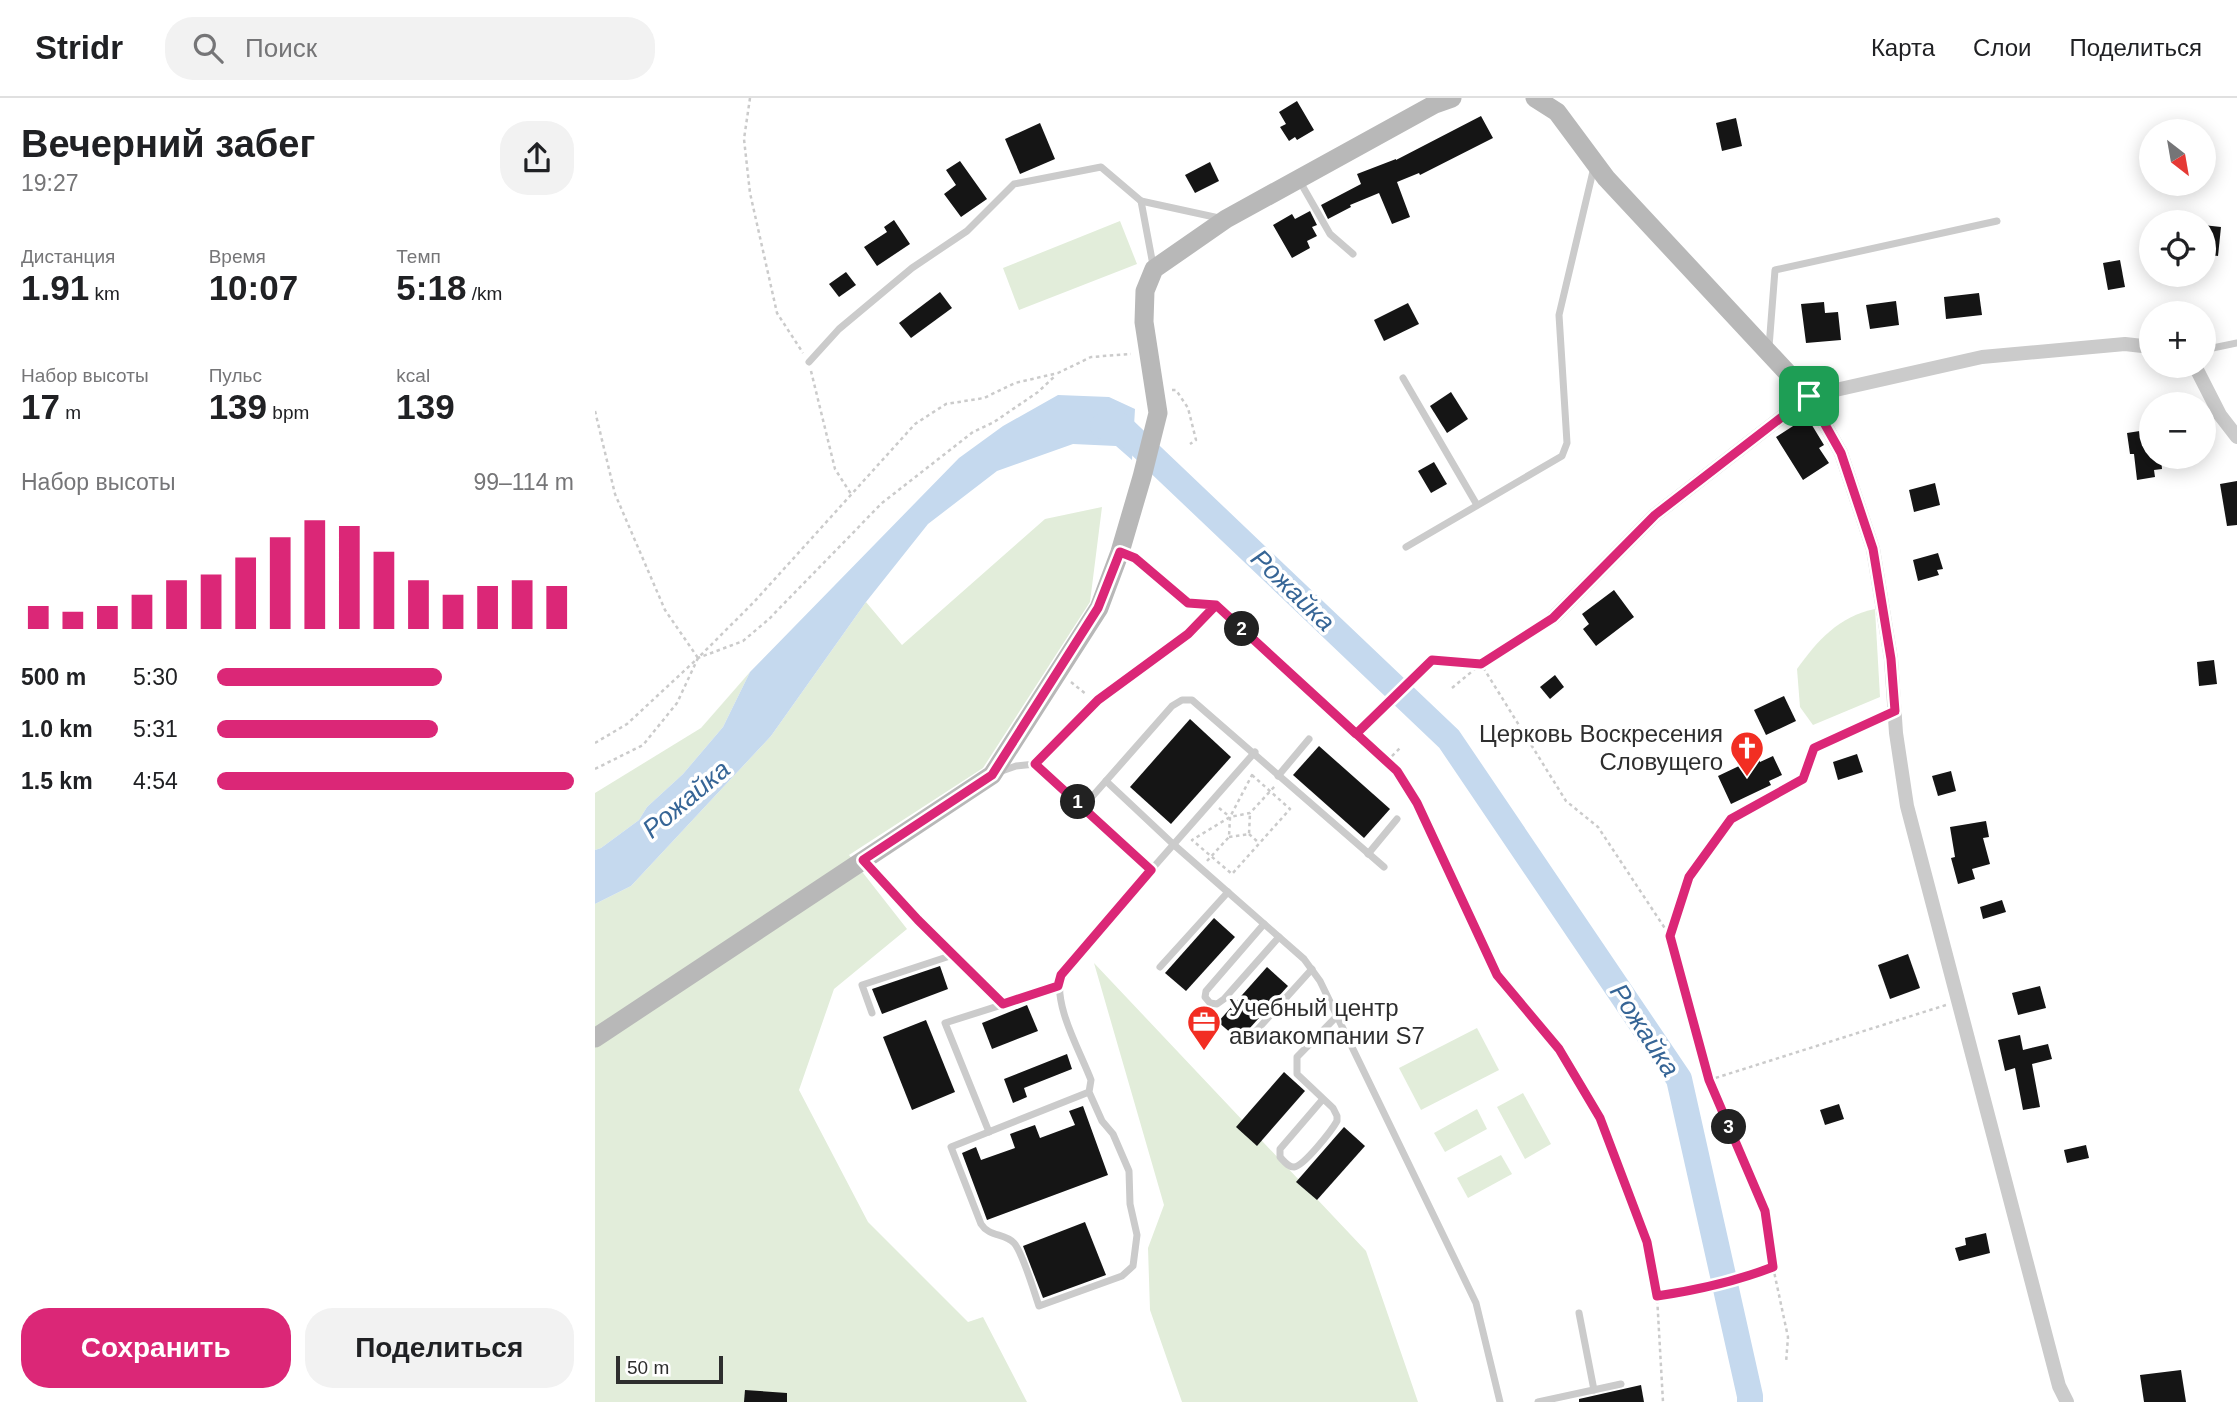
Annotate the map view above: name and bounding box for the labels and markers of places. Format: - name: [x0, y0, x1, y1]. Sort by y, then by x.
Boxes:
- pin: [1779, 366, 1839, 426]
- pin: 2: [1225, 612, 1259, 646]
- place label: Церковь Воскресения Словущего: [1479, 720, 1723, 775]
- church icon: Церковь Воскресения Словущего: [1728, 729, 1766, 778]
- pin: 1: [1061, 784, 1095, 820]
- place label: Учебный центр авиакомпании S7: [1229, 994, 1425, 1049]
- office icon: Учебный центр авиакомпании S7: [1185, 1003, 1223, 1052]
- pin: 3: [1711, 1110, 1747, 1144]

